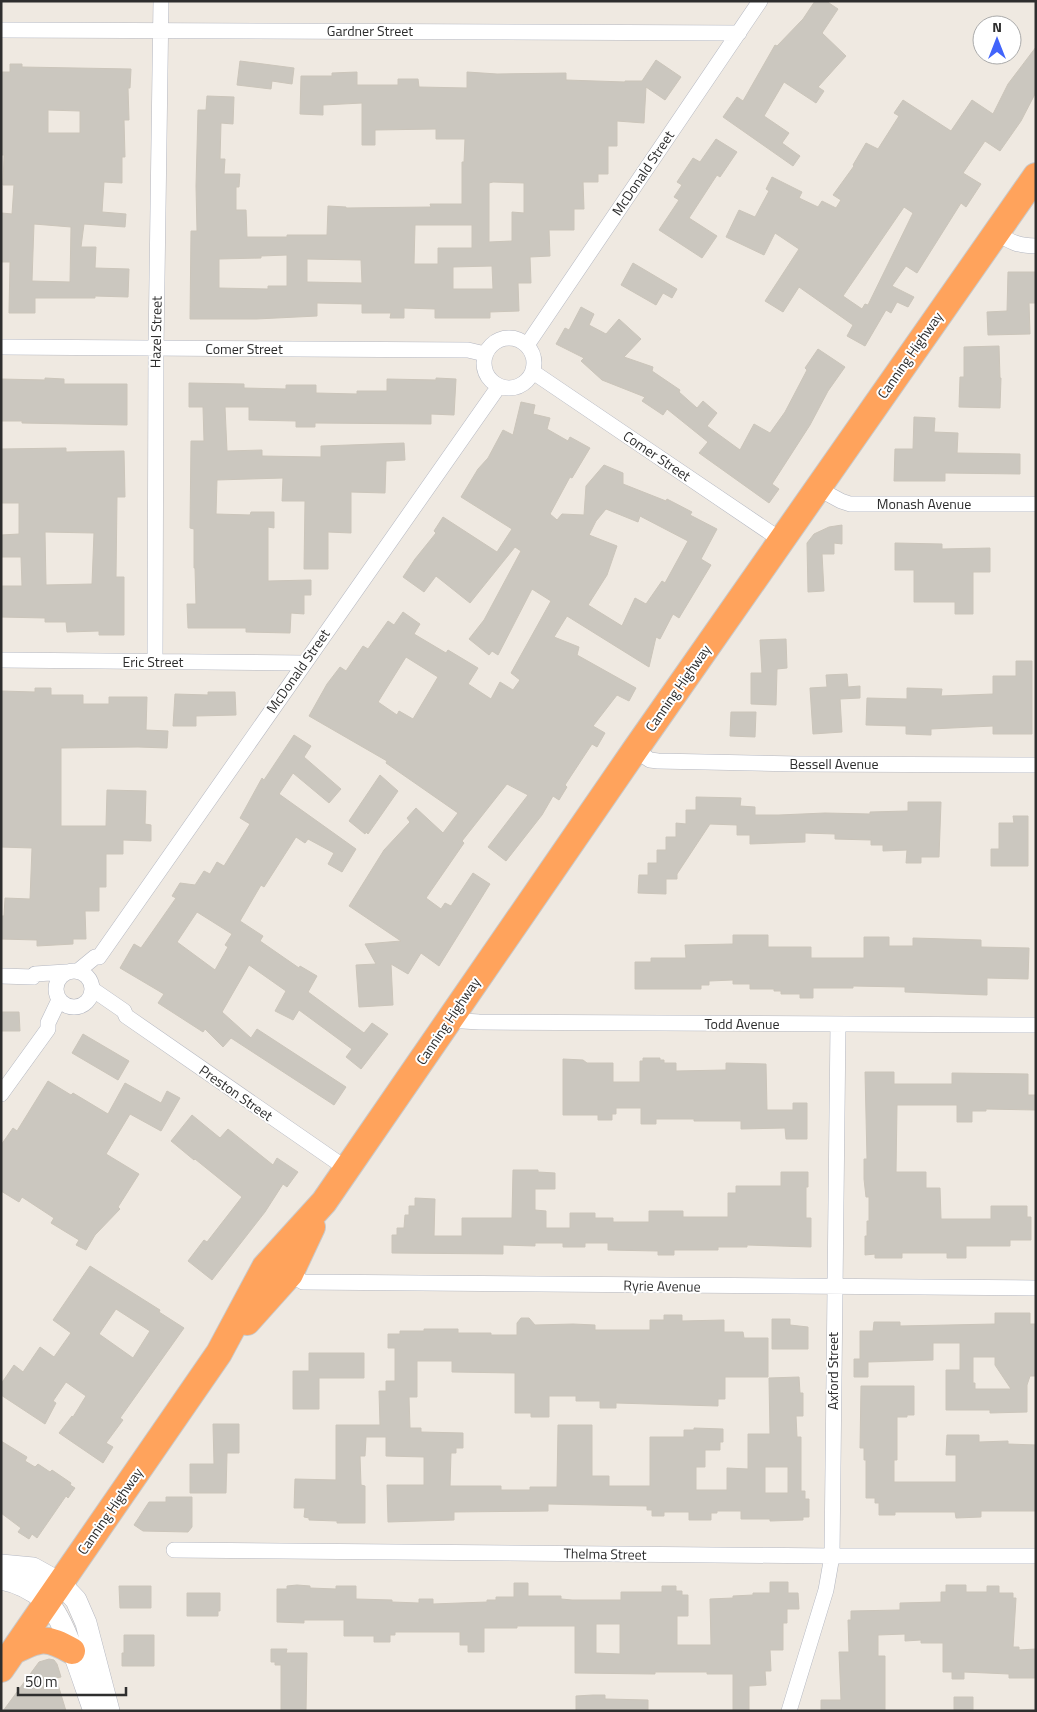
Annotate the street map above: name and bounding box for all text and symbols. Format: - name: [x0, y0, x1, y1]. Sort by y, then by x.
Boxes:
- north arrow: [972, 15, 1022, 65]
- text: N: [992, 16, 1002, 37]
- street label: Gardner Street: [327, 20, 413, 41]
- street label: McDonald Street: [606, 126, 679, 219]
- street label: Hazel Street: [144, 296, 167, 368]
- street label: Canning Highway: [872, 307, 948, 403]
- street label: Comer Street: [205, 338, 283, 359]
- street label: Comer Street: [619, 425, 695, 486]
- street label: Monash Avenue: [877, 493, 971, 514]
- street label: McDonald Street: [261, 624, 335, 717]
- street label: Canning Highway: [640, 640, 716, 736]
- street label: Eric Street: [123, 651, 184, 672]
- street label: Bessell Avenue: [789, 753, 879, 774]
- street label: Canning Highway: [410, 972, 485, 1069]
- street label: Todd Avenue: [704, 1013, 780, 1034]
- street label: Preston Street: [195, 1059, 277, 1126]
- street label: Ryrie Avenue: [623, 1274, 701, 1297]
- street label: Axford Street: [822, 1332, 843, 1410]
- street label: Canning Highway: [72, 1463, 148, 1559]
- street label: Thelma Street: [563, 1542, 647, 1565]
- scale bar: [18, 1664, 125, 1696]
- text: 50 m: [25, 1670, 58, 1693]

